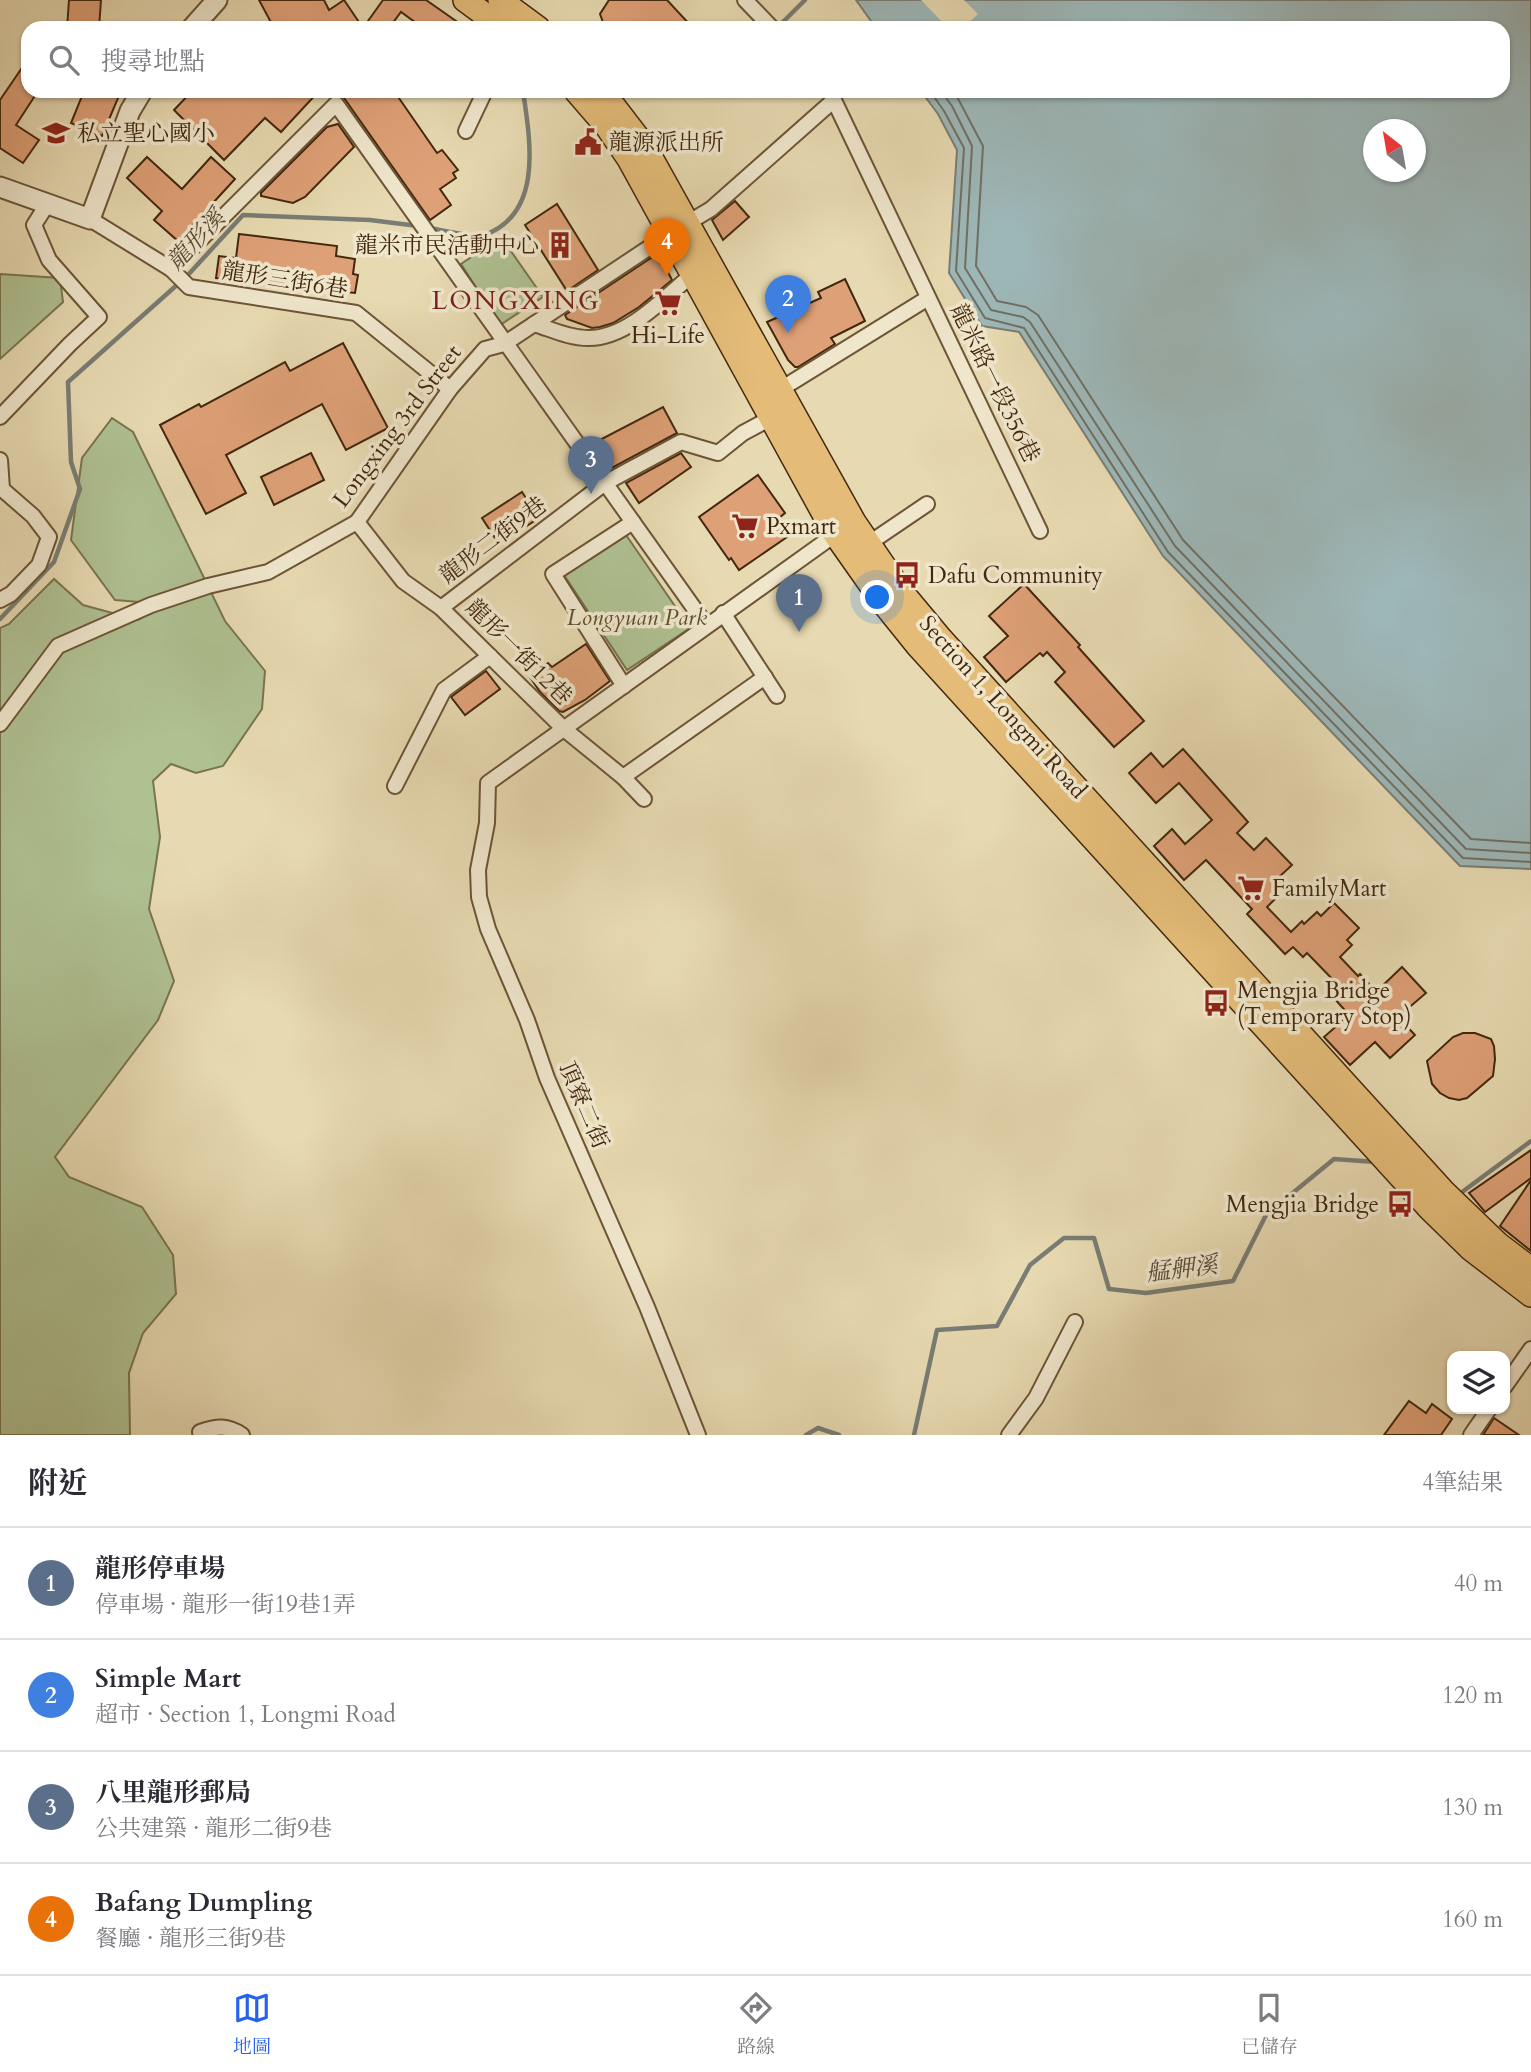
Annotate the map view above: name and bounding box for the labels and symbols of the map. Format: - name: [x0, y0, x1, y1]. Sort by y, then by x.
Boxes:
- school or university icon: 私立聖心國小: [41, 118, 71, 148]
- place label: 私立聖心國小: [77, 118, 215, 149]
- north arrow: [1363, 119, 1426, 182]
- public building icon: 龍源派出所: [573, 127, 603, 157]
- place label: 龍源派出所: [609, 127, 724, 158]
- water label: 龍形溪: [159, 200, 235, 278]
- pin: 4: [644, 218, 690, 276]
- place label: 龍米市民活動中心: [355, 230, 539, 261]
- building icon: 龍米市民活動中心: [545, 230, 575, 260]
- street label: 龍形三街6巷: [220, 255, 350, 305]
- pin: 2: [765, 275, 811, 333]
- district label: LONGXING: [431, 283, 601, 318]
- supermarket icon: Hi-Life: [653, 288, 683, 318]
- street label: 龍米路一段356巷: [943, 298, 1047, 468]
- place label: Hi-Life: [631, 320, 705, 351]
- street label: Longxing 3rd Street: [326, 338, 468, 514]
- pin: 3: [568, 436, 614, 494]
- street label: 龍形二街9巷: [433, 489, 553, 591]
- supermarket icon: Pxmart: [730, 511, 760, 541]
- place label: Pxmart: [766, 511, 836, 542]
- bus stop icon: Dafu Community: [892, 560, 922, 590]
- place label: Dafu Community: [928, 560, 1103, 591]
- pin: 1: [776, 574, 822, 632]
- your location: [860, 580, 894, 614]
- street label: 龍形一街12巷: [459, 592, 579, 712]
- park label: Longyuan Park: [567, 602, 708, 633]
- street label: Section 1, Longmi Road: [912, 609, 1094, 806]
- supermarket icon: FamilyMart: [1236, 873, 1266, 903]
- place label: FamilyMart: [1272, 873, 1386, 904]
- place label: Mengjia Bridge (Temporary Stop): [1237, 975, 1412, 1032]
- bus stop icon: Mengjia Bridge (Temporary Stop): [1201, 988, 1231, 1018]
- street label: 頂寮二街: [552, 1057, 616, 1153]
- place label: Mengjia Bridge: [1226, 1189, 1379, 1220]
- bus stop icon: Mengjia Bridge: [1385, 1189, 1415, 1219]
- water label: 艋舺溪: [1144, 1248, 1223, 1290]

